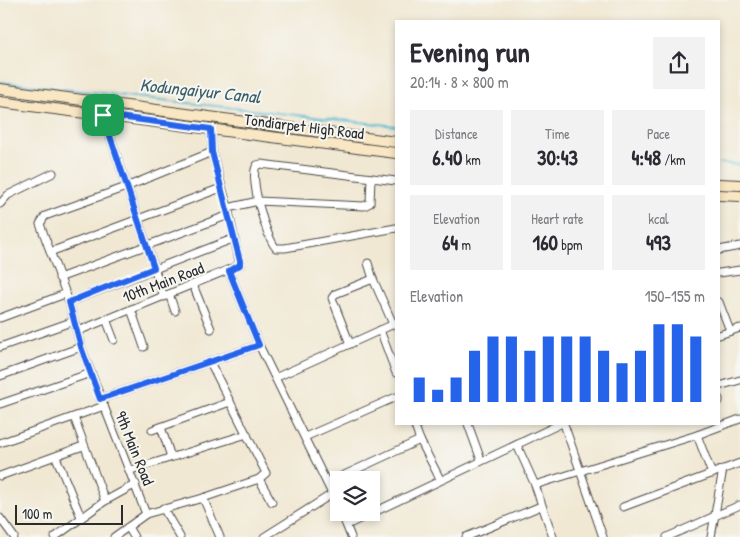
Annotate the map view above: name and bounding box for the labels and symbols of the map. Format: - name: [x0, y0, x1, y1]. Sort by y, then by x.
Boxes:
- water label: Kodungaiyur Canal: [139, 72, 263, 109]
- pin: [82, 94, 124, 136]
- street label: Tondiarpet High Road: [243, 108, 365, 144]
- street label: 10th Main Road: [119, 256, 207, 308]
- street label: 9th Main Road: [110, 408, 160, 488]
- scale bar: [15, 502, 122, 525]

